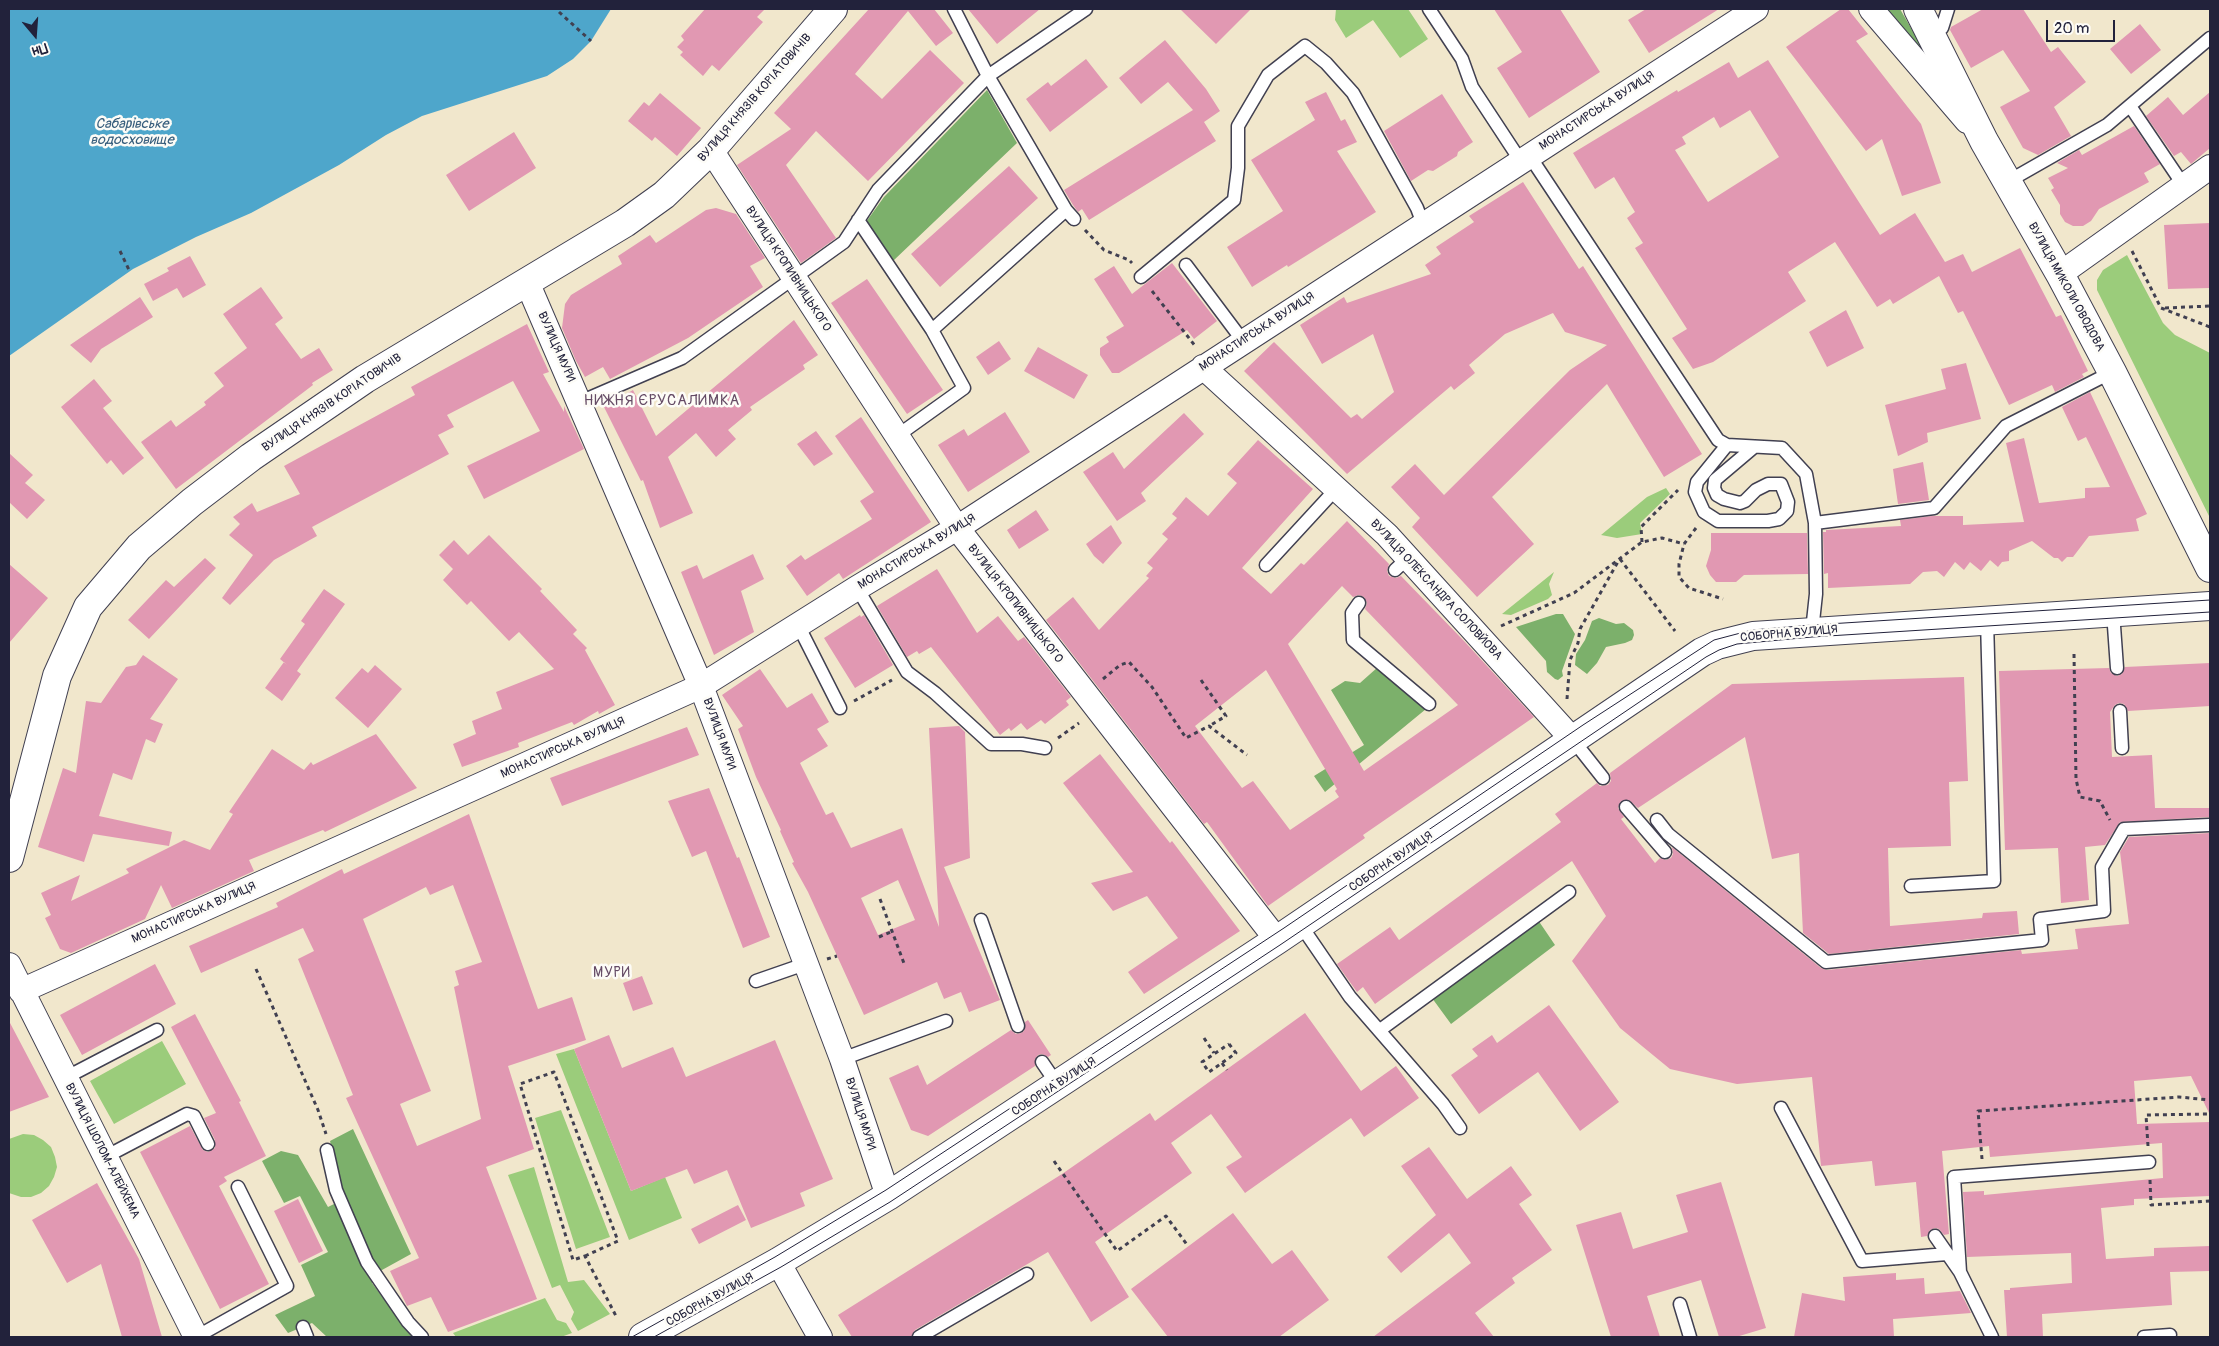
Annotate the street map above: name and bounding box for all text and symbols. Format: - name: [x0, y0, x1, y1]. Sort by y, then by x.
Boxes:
- north arrow: [10, 10, 60, 60]
- scale bar: [2049, 10, 2118, 42]
- text: 20 m: [2054, 19, 2089, 38]
- street label: ВУЛИЦЯ КНЯЗІВ КОРІАТОВИЧІВ: [695, 31, 815, 165]
- text: Пн: [30, 39, 50, 60]
- street label: МОНАСТИРСЬКА ВУЛИЦЯ: [1537, 68, 1657, 154]
- water label: Сабарівське водосховище: [90, 116, 174, 148]
- street label: ВУЛИЦЯ КРОПИВНИЦЬКОГО: [742, 204, 834, 334]
- street label: ВУЛИЦЯ МИКОЛИ ОВОДОВА: [2024, 220, 2108, 354]
- street label: МОНАСТИРСЬКА ВУЛИЦЯ: [1197, 289, 1317, 375]
- street label: ВУЛИЦЯ МУРИ: [534, 310, 578, 384]
- street label: ВУЛИЦЯ КНЯЗІВ КОРІАТОВИЧІВ: [259, 351, 405, 455]
- district label: НИЖНЯ ЄРУСАЛИМКА: [582, 392, 742, 410]
- street label: МОНАСТИРСЬКА ВУЛИЦЯ: [856, 511, 978, 593]
- street label: ВУЛИЦЯ ОЛЕКСАНДРА СОЛОВЙОВА: [1367, 517, 1505, 663]
- street label: ВУЛИЦЯ КРОПИВНИЦЬКОГО: [964, 542, 1066, 666]
- street label: СОБОРНА ВУЛИЦЯ: [1740, 623, 1838, 645]
- street label: ВУЛИЦЯ МУРИ: [699, 696, 739, 772]
- street label: МОНАСТИРСЬКА ВУЛИЦЯ: [499, 714, 627, 782]
- street label: СОБОРНА ВУЛИЦЯ: [1346, 829, 1436, 895]
- street label: МОНАСТИРСЬКА ВУЛИЦЯ: [130, 879, 258, 947]
- district label: МУРИ: [593, 965, 631, 981]
- street label: СОБОРНА ВУЛИЦЯ: [1009, 1054, 1099, 1120]
- street label: ВУЛИЦЯ МУРИ: [841, 1076, 879, 1152]
- street label: ВУЛИЦЯ ШОЛОМ-АЛЕЙХЕМА: [62, 1081, 142, 1221]
- street label: СОБОРНА ВУЛИЦЯ: [664, 1270, 756, 1330]

